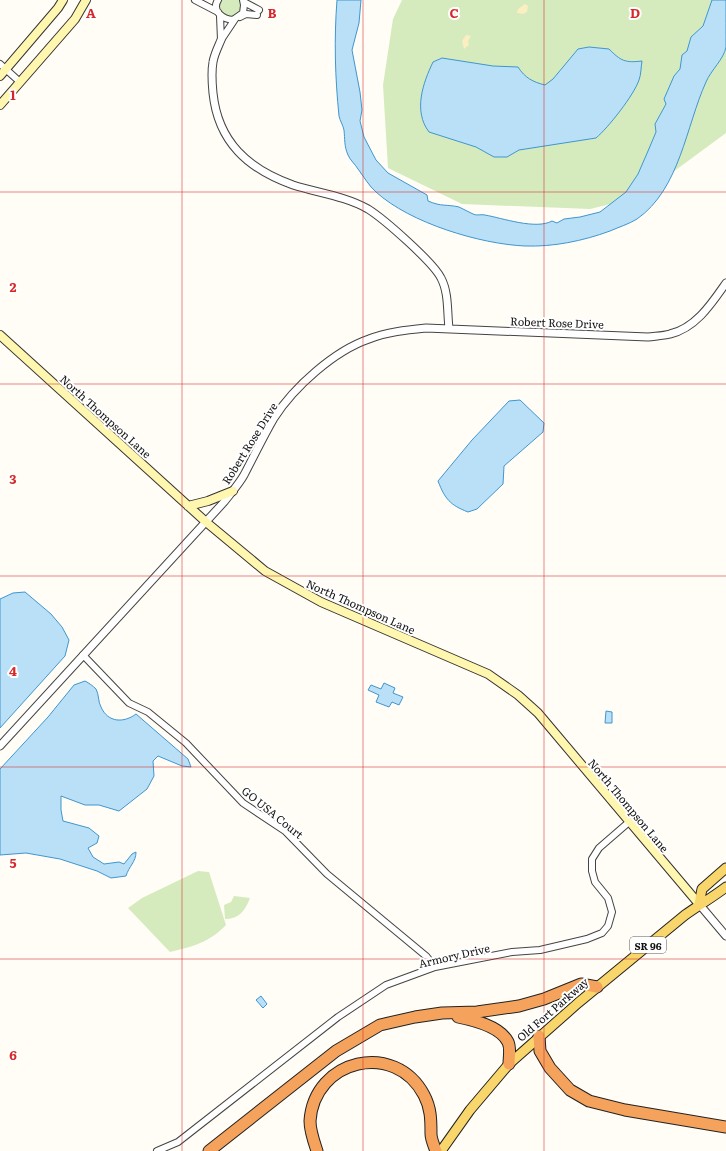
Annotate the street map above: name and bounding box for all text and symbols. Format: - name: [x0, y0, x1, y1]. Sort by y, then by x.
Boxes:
- text: A: [86, 3, 96, 22]
- text: B: [268, 3, 277, 22]
- text: C: [449, 3, 459, 22]
- text: D: [630, 3, 640, 22]
- text: 1: [10, 85, 16, 104]
- text: 2: [10, 277, 17, 296]
- street label: Robert Rose Drive: [510, 312, 604, 332]
- street label: North Thompson Lane: [57, 371, 155, 462]
- street label: Robert Rose Drive: [217, 399, 281, 487]
- text: 3: [9, 469, 17, 488]
- street label: North Thompson Lane: [304, 575, 418, 637]
- text: 4: [9, 661, 17, 680]
- street label: North Thompson Lane: [585, 755, 673, 855]
- street label: GO USA Court: [239, 782, 308, 842]
- text: 5: [9, 853, 17, 872]
- road number: SR 96: [630, 937, 666, 953]
- street label: Armory Drive: [417, 939, 491, 971]
- street label: Old Fort Parkway: [513, 973, 592, 1045]
- text: 6: [9, 1045, 17, 1064]

